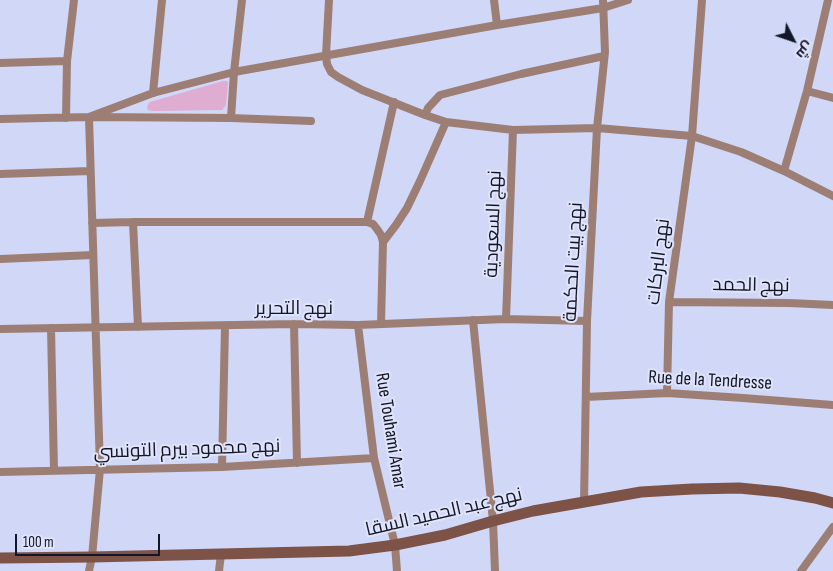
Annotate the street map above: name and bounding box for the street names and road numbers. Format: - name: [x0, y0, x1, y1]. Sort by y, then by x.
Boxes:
- street label: نهج السعودية: [481, 170, 507, 278]
- street label: نهج بيت الحكمة: [559, 202, 589, 322]
- street label: نهج البركات: [642, 218, 676, 306]
- street label: نهج الحمد: [712, 274, 790, 298]
- street label: نهج التحرير: [255, 298, 333, 320]
- street label: Rue de la Tendresse: [648, 366, 772, 396]
- street label: Rue Touhami Amar: [370, 371, 410, 491]
- street label: نهج محمود بيرم التونسي: [93, 435, 281, 465]
- street label: نهج عبد الحميد السقا: [363, 484, 525, 542]

